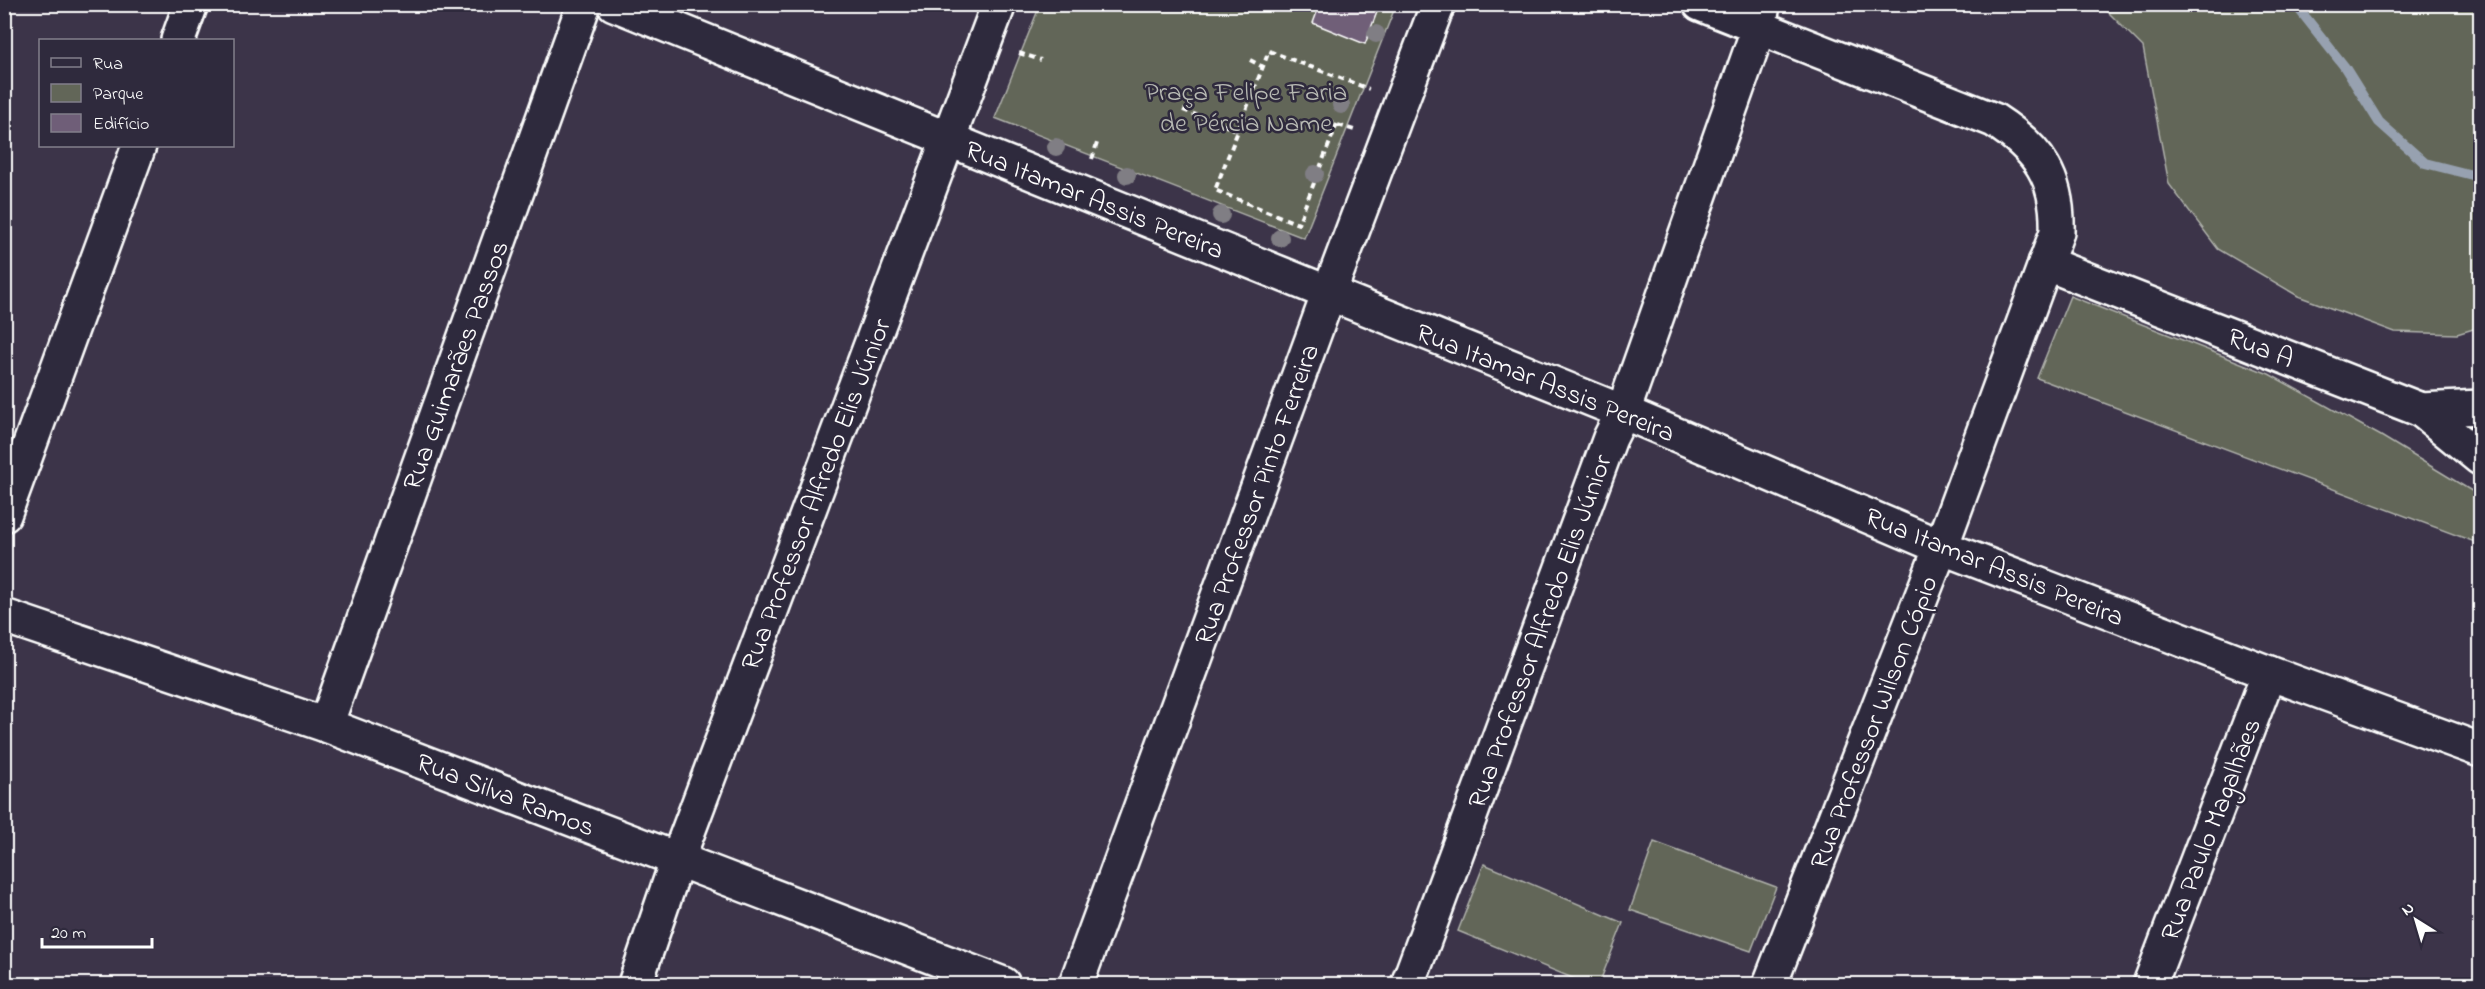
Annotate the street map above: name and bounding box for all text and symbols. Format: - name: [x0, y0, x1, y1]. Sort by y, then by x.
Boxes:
- legend: [39, 39, 234, 147]
- text: Rua: [93, 52, 123, 78]
- park label: Praça Felipe Faria de Pércia Name: [1145, 74, 1347, 144]
- text: Parque: [93, 82, 144, 108]
- text: Edifício: [93, 112, 149, 138]
- street label: Rua Itamar Assis Pereira: [959, 132, 1229, 271]
- street label: Rua Guimarães Passos: [394, 236, 521, 496]
- street label: Rua Professor Alfredo Elis Júnior: [732, 313, 903, 676]
- street label: Rua Itamar Assis Pereira: [1410, 315, 1680, 454]
- street label: Rua A: [2221, 319, 2299, 380]
- street label: Rua Professor Pinto Ferreira: [1186, 339, 1331, 651]
- street label: Rua Professor Alfredo Elis Júnior: [1459, 449, 1624, 814]
- street label: Rua Itamar Assis Pereira: [1859, 499, 2129, 638]
- street label: Rua Professor Wilson Cópio: [1801, 571, 1949, 875]
- street label: Rua Paulo Magalhães: [2152, 713, 2273, 947]
- street label: Rua Silva Ramos: [410, 744, 600, 848]
- north arrow: [2386, 890, 2446, 950]
- text: N: [2397, 897, 2420, 922]
- scale bar: [42, 911, 152, 949]
- text: 20 m: [51, 921, 86, 947]

